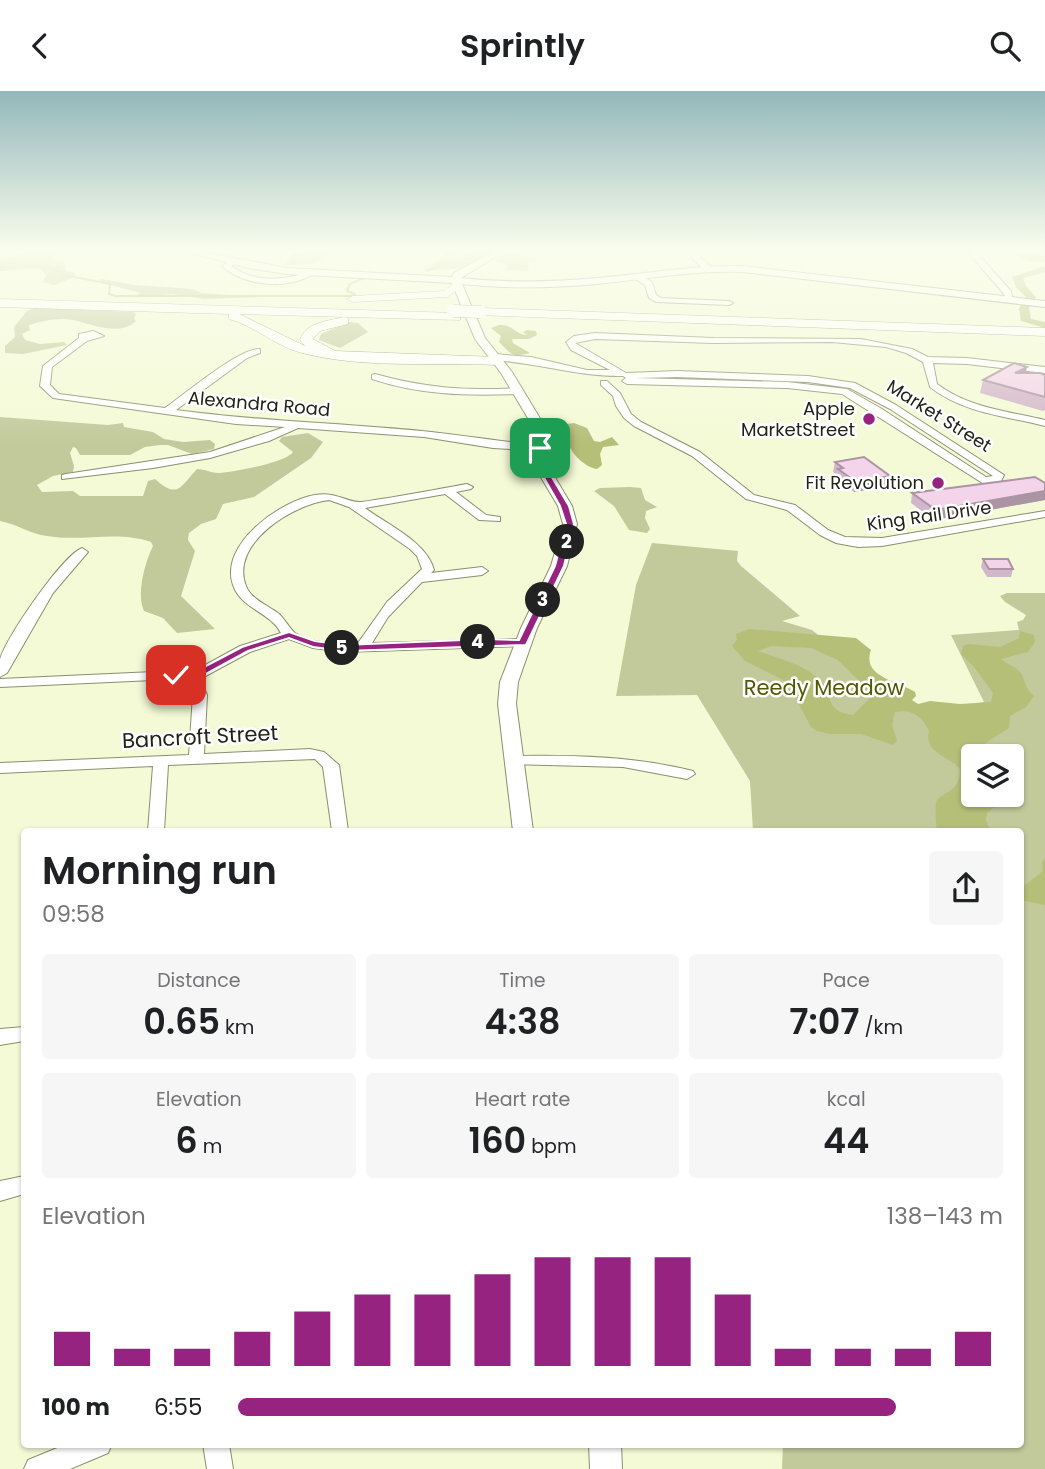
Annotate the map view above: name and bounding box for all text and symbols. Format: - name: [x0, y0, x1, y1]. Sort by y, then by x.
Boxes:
- text: Sprintly: [460, 23, 585, 68]
- icon: back: [21, 27, 59, 65]
- icon: search: [986, 27, 1024, 65]
- street label: Market Street: [882, 373, 996, 458]
- street label: Alexandra Road: [187, 385, 331, 422]
- place label: Apple MarketStreet: [741, 396, 855, 442]
- marker: Apple MarketStreet: [861, 411, 877, 427]
- pin: [510, 418, 570, 478]
- icon: arrive: [521, 429, 559, 467]
- place label: Fit Revolution: [805, 470, 924, 495]
- marker: Fit Revolution: [930, 475, 946, 491]
- street label: King Rail Drive: [865, 494, 993, 537]
- pin: 2: [550, 525, 584, 559]
- text: 2: [561, 528, 572, 555]
- pin: 3: [526, 582, 560, 617]
- text: 3: [537, 586, 548, 613]
- pin: 4: [461, 625, 496, 659]
- text: 4: [471, 628, 484, 655]
- pin: 5: [324, 631, 360, 665]
- text: 5: [335, 634, 348, 661]
- pin: [146, 645, 206, 705]
- icon: check: [157, 656, 195, 694]
- park label: Reedy Meadow: [744, 673, 904, 702]
- street label: Bancroft Street: [121, 718, 279, 755]
- map controls: [961, 744, 1024, 807]
- button: layers: [961, 744, 1024, 807]
- text: Morning run: [42, 844, 277, 897]
- button: share: [929, 851, 1003, 925]
- text: 09:58: [42, 898, 105, 930]
- text: Distance: [157, 967, 240, 994]
- text: Time: [499, 967, 546, 994]
- text: Pace: [823, 967, 870, 994]
- text: 0.65: [143, 997, 220, 1046]
- text: 4:38: [485, 997, 560, 1046]
- text: 7:07: [789, 997, 860, 1046]
- text: km: [220, 1014, 254, 1041]
- text: /km: [860, 1014, 903, 1041]
- text: Elevation: [156, 1086, 242, 1113]
- text: Heart rate: [475, 1086, 570, 1113]
- text: kcal: [827, 1086, 866, 1113]
- text: 6: [175, 1116, 198, 1165]
- text: 160: [468, 1116, 526, 1165]
- text: 44: [823, 1116, 869, 1165]
- text: m: [198, 1133, 222, 1160]
- text: bpm: [526, 1133, 577, 1160]
- text: Elevation: [42, 1200, 146, 1232]
- text: 138–143 m: [887, 1200, 1003, 1232]
- text: 100 m: [42, 1391, 110, 1423]
- text: 6:55: [154, 1391, 202, 1423]

